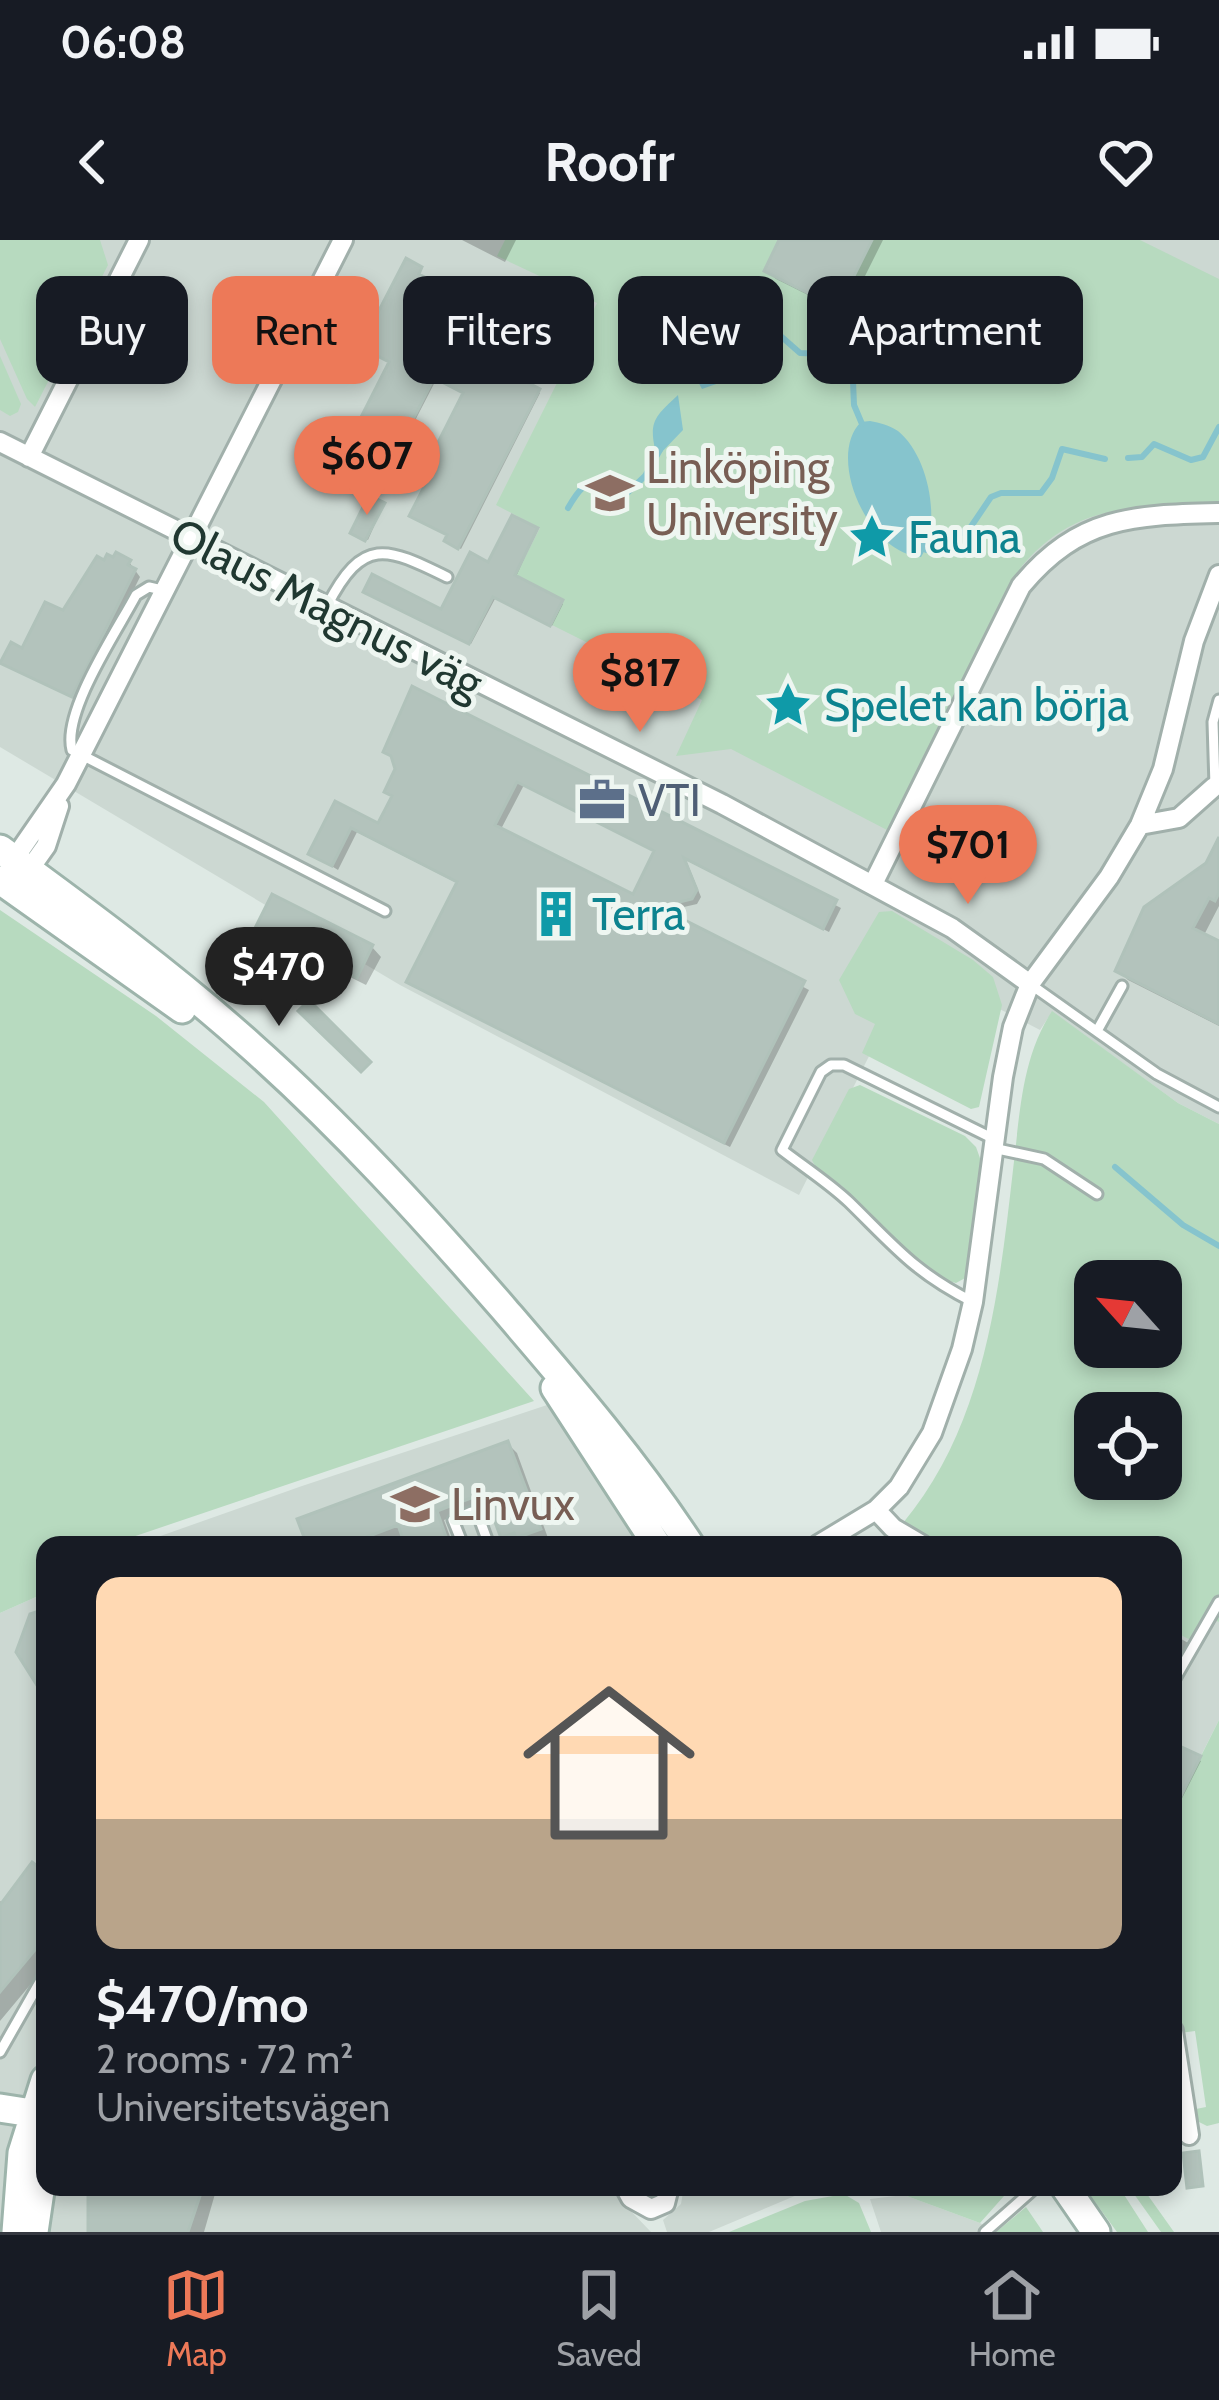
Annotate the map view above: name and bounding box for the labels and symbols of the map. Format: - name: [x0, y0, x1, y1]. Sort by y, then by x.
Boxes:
- pin: $607: [296, 416, 438, 518]
- place label: Linköping University: [646, 440, 838, 546]
- school or university icon: Linköping University: [585, 468, 635, 518]
- street label: Olaus Magnus väg: [162, 506, 492, 710]
- place label: Fauna: [908, 510, 1021, 564]
- place icon: Fauna: [847, 512, 897, 562]
- pin: $817: [569, 633, 711, 735]
- place label: Spelet kan börja: [824, 678, 1129, 732]
- place icon: Spelet kan börja: [763, 680, 813, 730]
- place label: VTI: [638, 773, 701, 827]
- office icon: VTI: [577, 775, 627, 825]
- pin: $701: [897, 805, 1039, 907]
- place label: Terra: [592, 887, 686, 941]
- building icon: Terra: [531, 889, 581, 939]
- pin: $470: [208, 927, 350, 1029]
- north arrow: [1074, 1260, 1182, 1368]
- place label: Linvux: [451, 1477, 575, 1531]
- school or university icon: Linvux: [390, 1479, 440, 1529]

